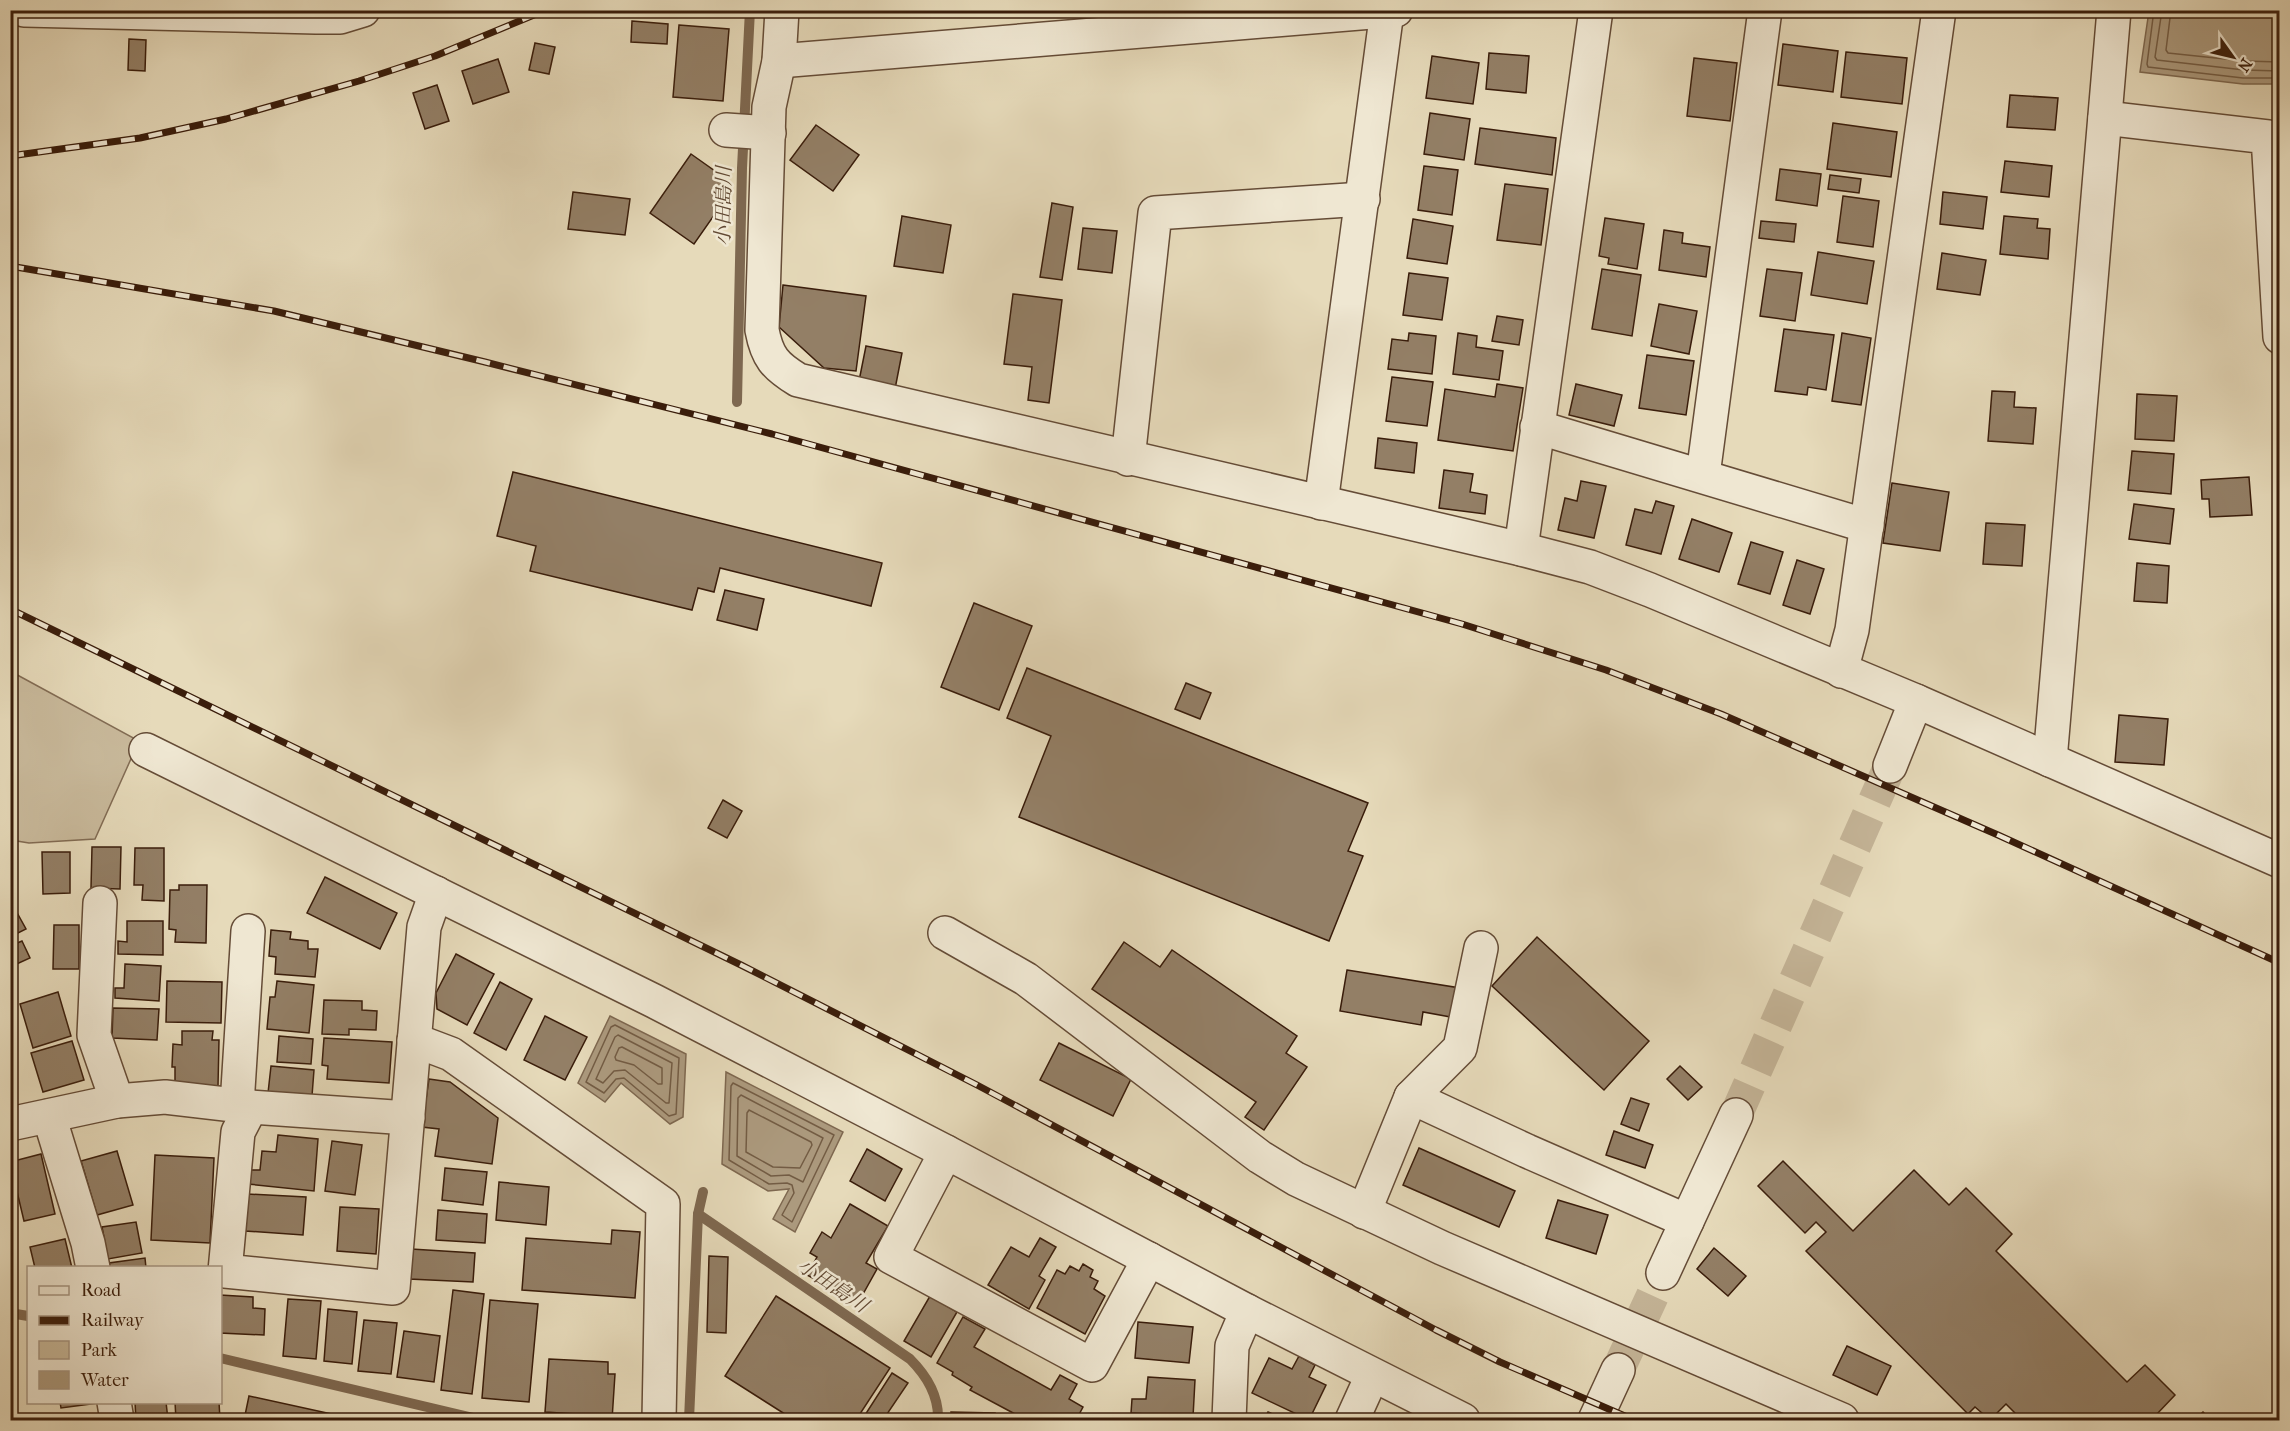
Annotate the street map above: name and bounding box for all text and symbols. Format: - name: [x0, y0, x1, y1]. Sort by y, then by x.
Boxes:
- north arrow: [2203, 27, 2263, 87]
- text: N: [2233, 55, 2256, 76]
- water label: 小田島川: [711, 164, 736, 246]
- water label: 小田島川: [793, 1254, 874, 1318]
- legend: [27, 1266, 222, 1404]
- text: Road: [81, 1280, 121, 1301]
- text: Railway: [81, 1310, 145, 1331]
- text: Park: [81, 1340, 118, 1361]
- text: Water: [80, 1370, 129, 1391]

